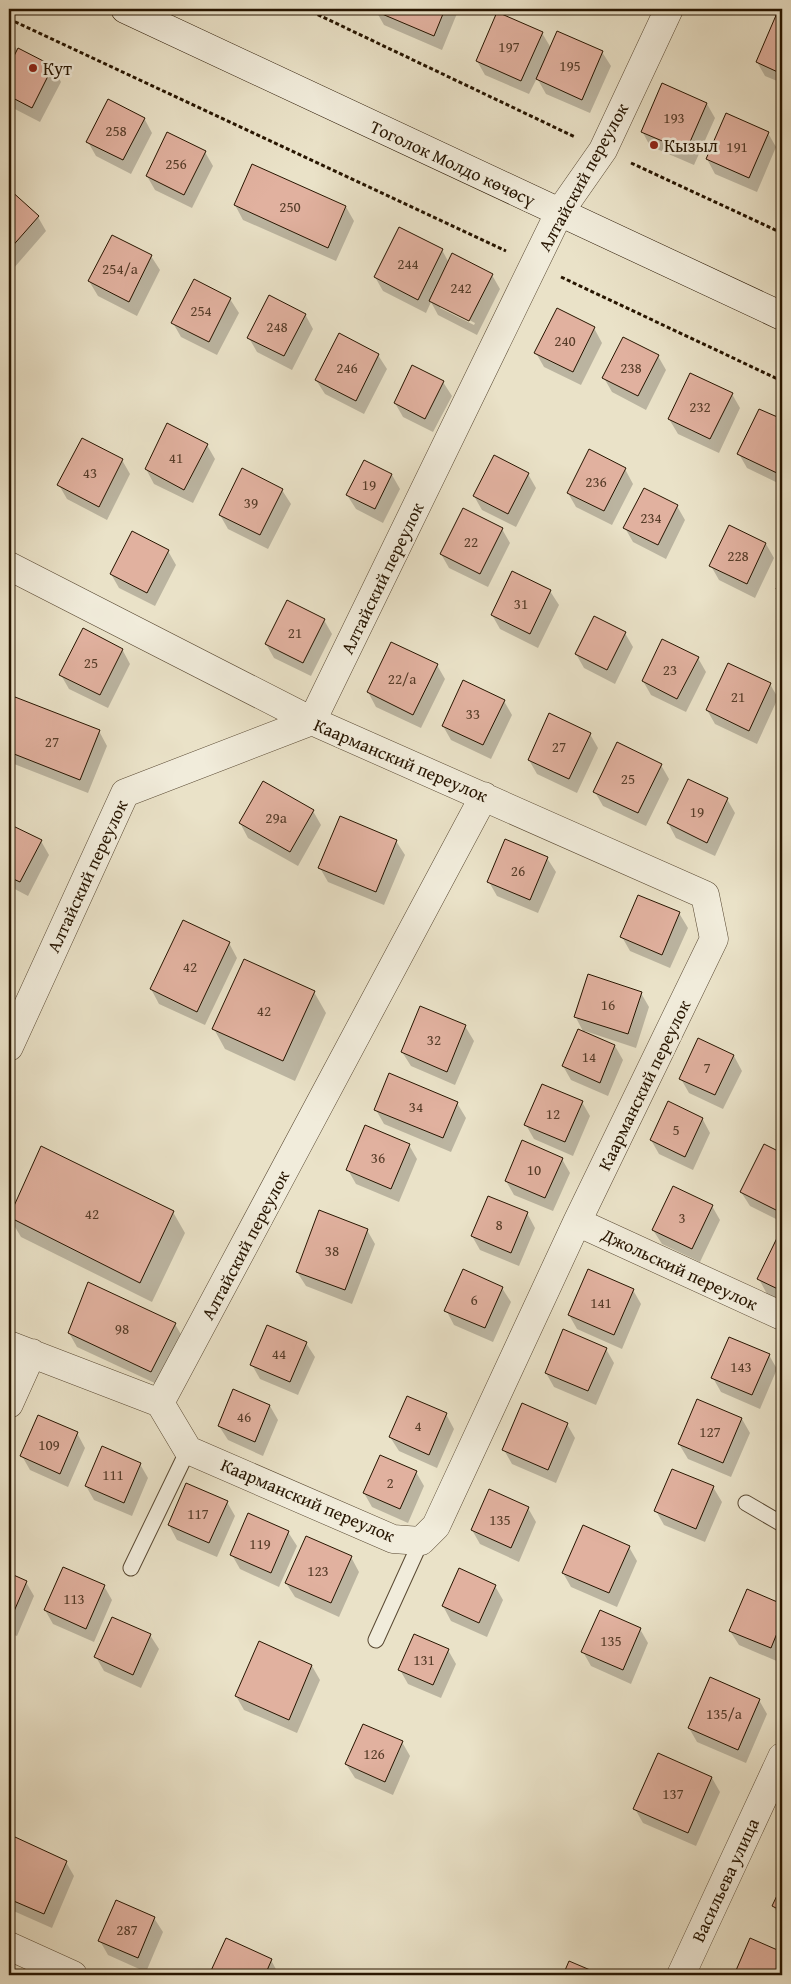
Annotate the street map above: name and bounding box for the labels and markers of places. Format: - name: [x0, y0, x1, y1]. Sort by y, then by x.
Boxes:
- place label: Кут: [43, 55, 72, 82]
- marker: Кут: [27, 62, 39, 74]
- place label: Кызыл: [664, 132, 718, 159]
- marker: Кызыл: [648, 139, 660, 151]

